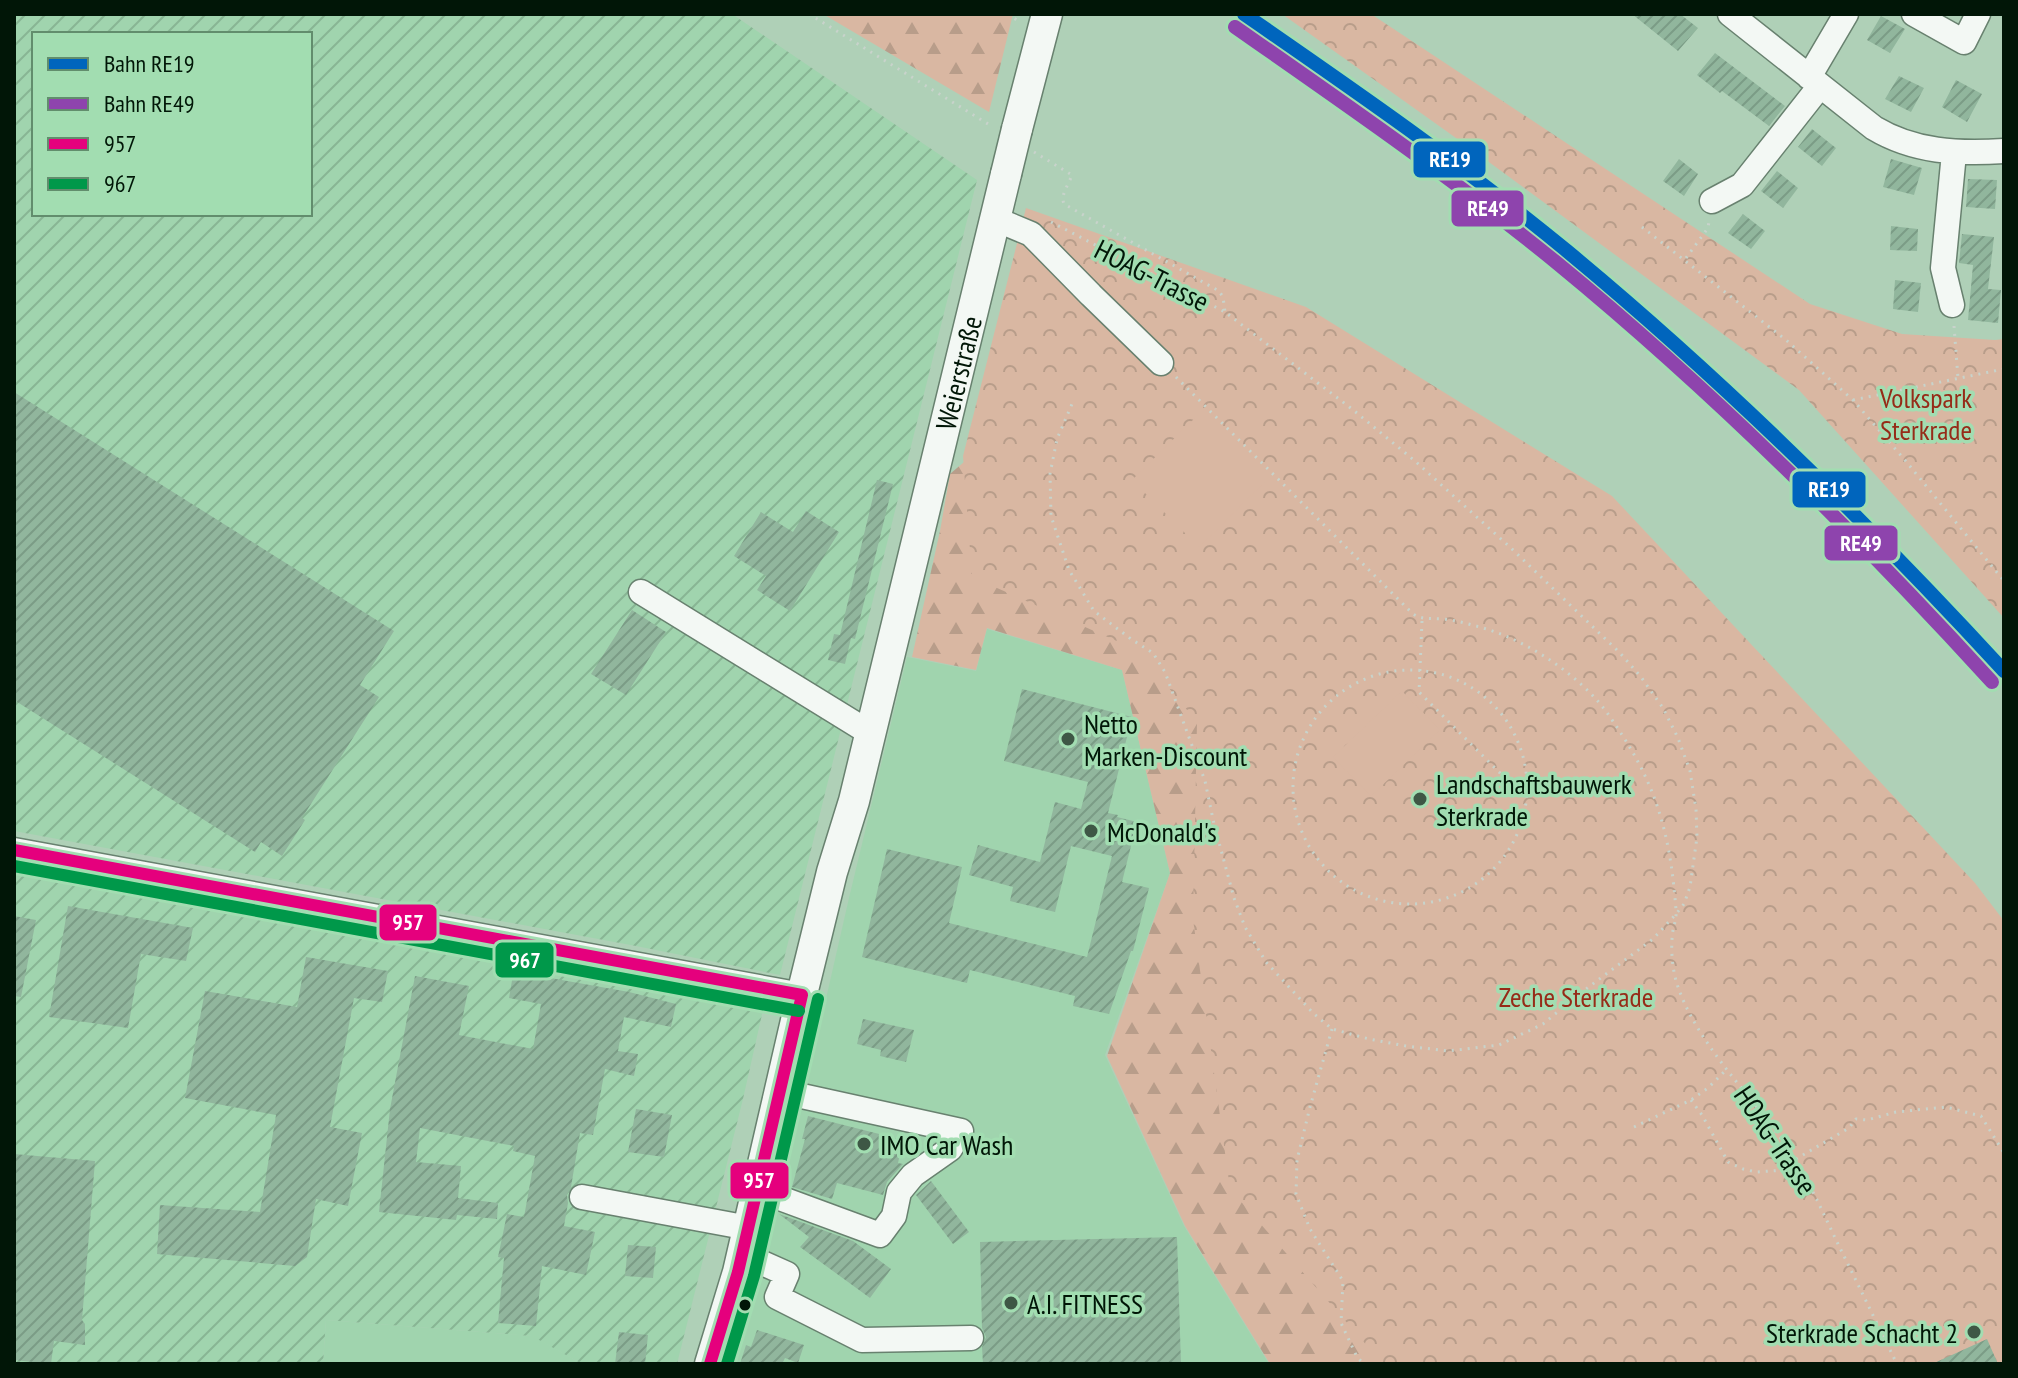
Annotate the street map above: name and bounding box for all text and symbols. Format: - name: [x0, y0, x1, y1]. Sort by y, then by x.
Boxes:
- legend: [32, 32, 312, 216]
- text: Bahn RE19: [104, 48, 195, 79]
- text: Bahn RE49: [104, 88, 195, 119]
- text: 957: [104, 128, 136, 159]
- line badge: RE19: [1412, 140, 1487, 179]
- text: RE19: [1429, 145, 1471, 173]
- text: 967: [104, 168, 136, 199]
- line badge: RE49: [1450, 189, 1525, 228]
- text: RE49: [1467, 194, 1509, 222]
- street label: HOAG-Trasse: [1089, 231, 1215, 319]
- street label: Weierstraße: [926, 312, 989, 434]
- park label: Volkspark Sterkrade: [1879, 379, 1972, 448]
- line badge: RE19: [1791, 470, 1867, 509]
- text: RE19: [1808, 475, 1850, 503]
- line badge: RE49: [1823, 524, 1899, 562]
- text: RE49: [1840, 529, 1882, 557]
- place label: Netto Marken-Discount: [1084, 705, 1248, 774]
- marker: Netto Marken-Discount: [1059, 730, 1077, 748]
- place label: Landschaftsbauwerk Sterkrade: [1436, 765, 1632, 834]
- marker: Landschaftsbauwerk Sterkrade: [1411, 790, 1429, 808]
- place label: McDonald's: [1107, 813, 1217, 850]
- marker: McDonald's: [1082, 822, 1100, 840]
- line badge: 957: [378, 903, 438, 942]
- text: 957: [392, 908, 424, 936]
- line badge: 967: [494, 941, 555, 979]
- text: 967: [509, 946, 541, 974]
- park label: Zeche Sterkrade: [1499, 978, 1653, 1015]
- street label: HOAG-Trasse: [1726, 1079, 1826, 1201]
- place label: IMO Car Wash: [880, 1126, 1013, 1163]
- marker: IMO Car Wash: [855, 1135, 873, 1153]
- line badge: 957: [729, 1161, 790, 1200]
- text: 957: [743, 1166, 775, 1194]
- place label: A.I. FITNESS: [1027, 1285, 1143, 1322]
- marker: A.I. FITNESS: [1002, 1294, 1020, 1312]
- unlabelled marker: [737, 1297, 753, 1313]
- place label: Sterkrade Schacht 2: [1766, 1314, 1958, 1351]
- marker: Sterkrade Schacht 2: [1965, 1323, 1983, 1341]

